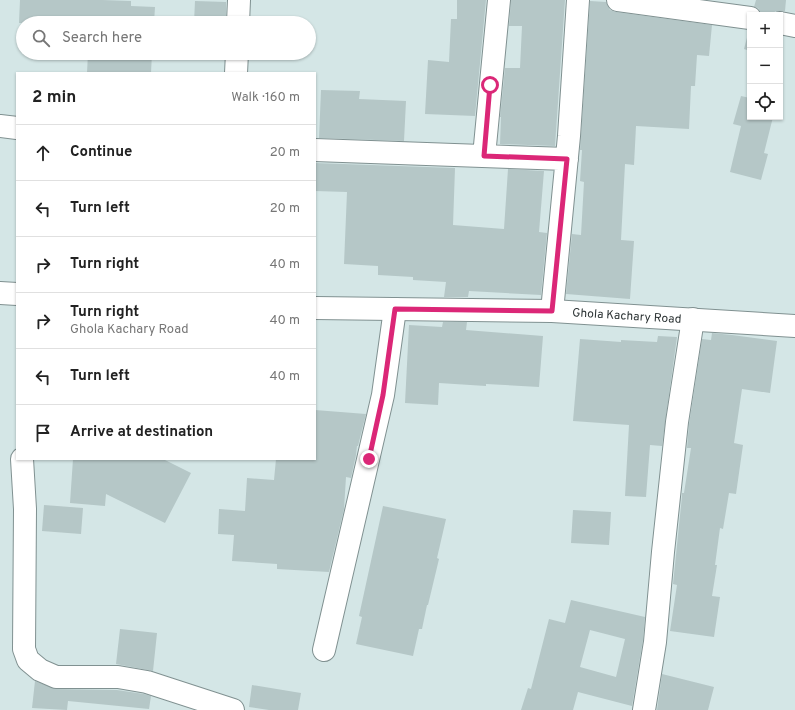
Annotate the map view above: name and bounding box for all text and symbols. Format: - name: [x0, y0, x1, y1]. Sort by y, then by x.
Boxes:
- map controls: [747, 12, 783, 120]
- button: +: [747, 12, 783, 48]
- search box: [16, 16, 316, 60]
- icon: search: [30, 27, 52, 49]
- text: Search here: [62, 29, 142, 48]
- button: −: [747, 48, 783, 84]
- route start: [481, 76, 499, 94]
- button: locate: [747, 84, 783, 120]
- text: 2 min: [32, 87, 76, 109]
- text: Walk · 160 m: [231, 90, 300, 106]
- icon: ahead: [32, 142, 54, 164]
- text: Continue: [70, 143, 132, 162]
- text: 20 m: [270, 145, 300, 161]
- icon: left: [32, 198, 54, 220]
- text: Turn left: [70, 199, 130, 218]
- text: 20 m: [270, 201, 300, 217]
- icon: right: [32, 254, 54, 276]
- text: Turn right: [70, 255, 139, 274]
- text: 40 m: [270, 257, 300, 273]
- text: Turn right: [70, 303, 139, 322]
- street label: Ghola Kachary Road: [572, 305, 682, 328]
- icon: right: [32, 310, 54, 332]
- text: 40 m: [270, 313, 300, 329]
- text: Ghola Kachary Road: [70, 322, 189, 338]
- icon: left: [32, 366, 54, 388]
- text: Turn left: [70, 367, 130, 386]
- text: 40 m: [270, 369, 300, 385]
- icon: arrive: [32, 422, 54, 444]
- text: Arrive at destination: [70, 423, 213, 442]
- route end: [360, 450, 378, 468]

